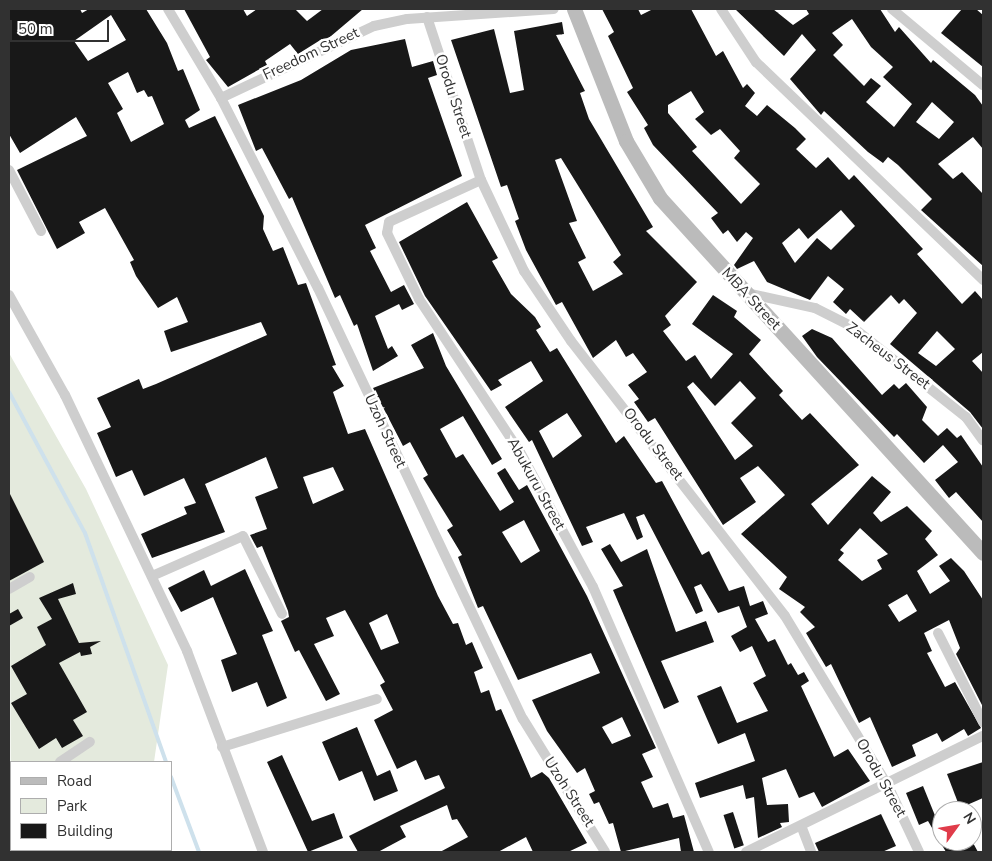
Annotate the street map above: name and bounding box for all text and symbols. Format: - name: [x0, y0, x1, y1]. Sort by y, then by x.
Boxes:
- scale bar: [12, 10, 111, 42]
- text: 50 m: [18, 19, 53, 39]
- street label: Freedom Street: [260, 24, 362, 84]
- street label: Orodu Street: [431, 52, 475, 140]
- street label: MBA Street: [718, 264, 784, 334]
- street label: Zacheus Street: [842, 319, 934, 393]
- street label: Uzoh Street: [360, 391, 410, 471]
- street label: Orodu Street: [619, 404, 687, 484]
- street label: Abukuru Street: [503, 435, 569, 533]
- street label: Orodu Street: [852, 736, 910, 820]
- street label: Uzoh Street: [540, 754, 598, 830]
- legend: [10, 761, 172, 851]
- text: Road: [57, 771, 92, 791]
- text: Park: [57, 796, 87, 816]
- north arrow: [932, 801, 982, 851]
- text: N: [958, 809, 980, 828]
- text: Building: [57, 821, 113, 841]

